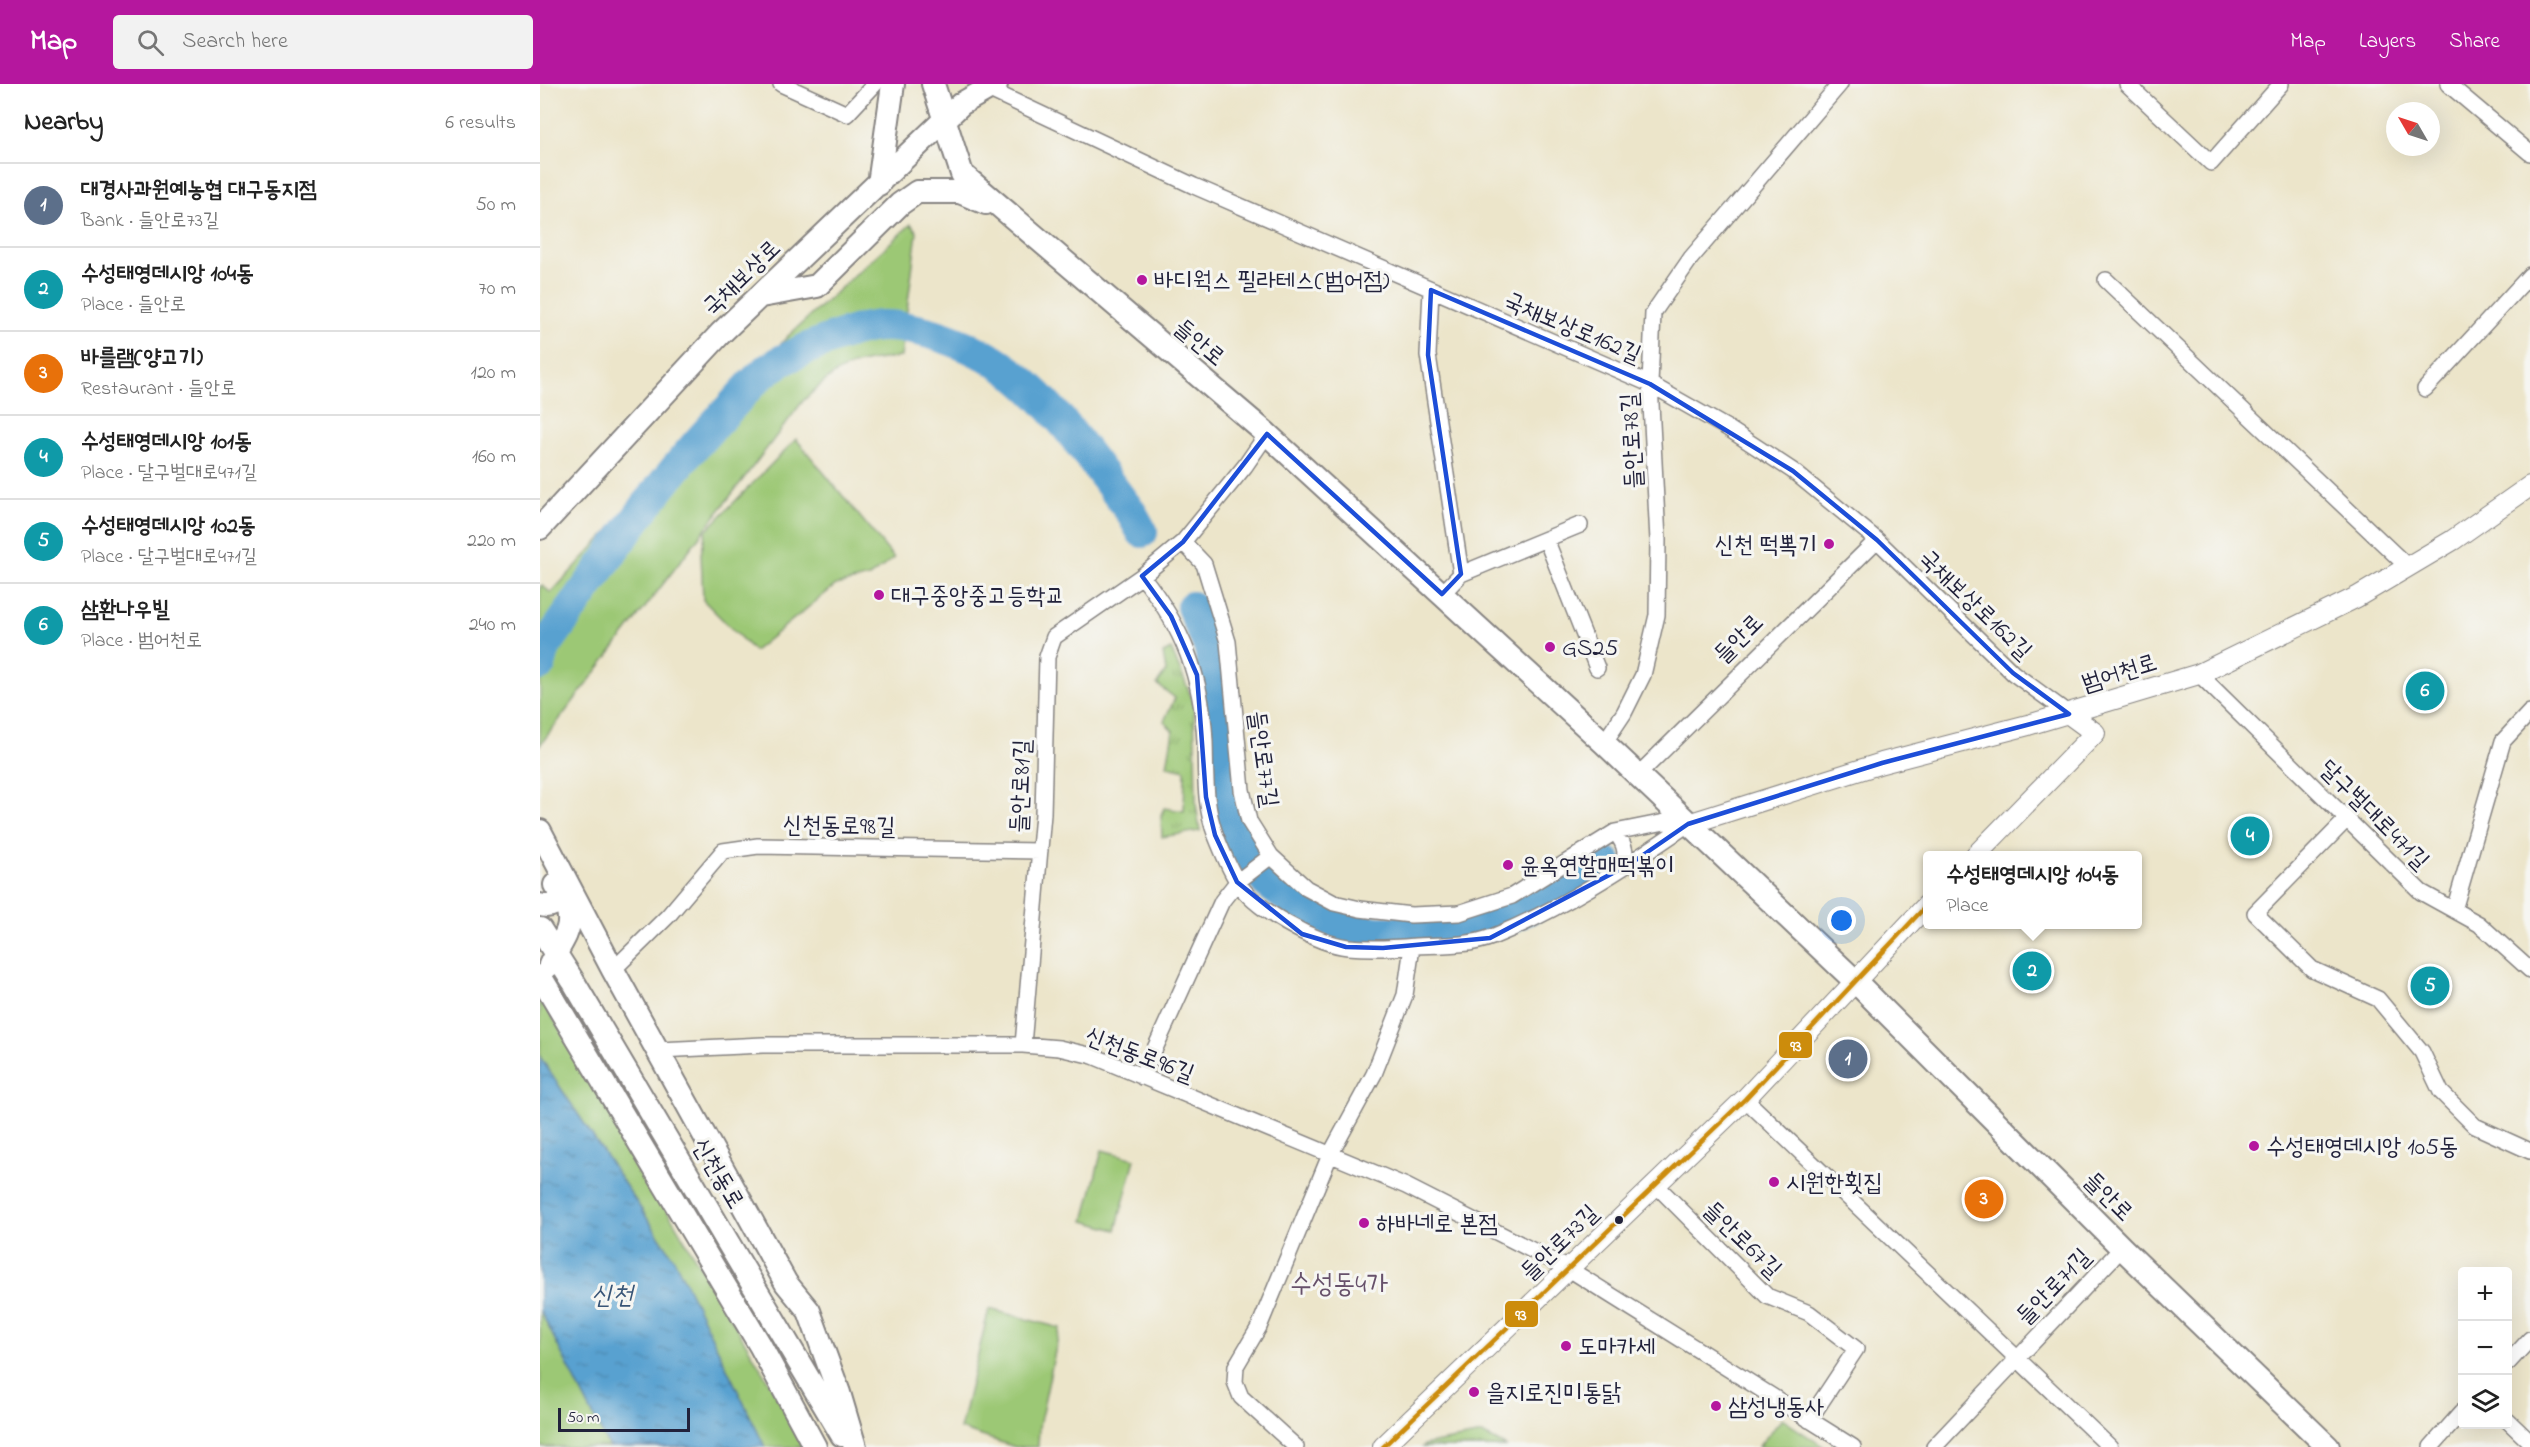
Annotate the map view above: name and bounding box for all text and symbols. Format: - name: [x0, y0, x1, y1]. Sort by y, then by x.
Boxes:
- search box: [113, 15, 533, 69]
- text: Map: [30, 22, 77, 63]
- icon: search: [134, 26, 167, 59]
- text: Search here: [182, 26, 288, 58]
- text: Map: [2290, 27, 2326, 57]
- text: Layers: [2359, 27, 2416, 57]
- text: Share: [2449, 27, 2500, 57]
- north arrow: [2386, 102, 2440, 156]
- text: Nearby: [24, 104, 103, 142]
- text: 6 results: [445, 109, 516, 138]
- text: 대경사과원예농협 대구동지점: [81, 175, 317, 207]
- text: 1: [40, 191, 47, 220]
- text: 50 m: [475, 191, 516, 220]
- text: Bank · 들안로73길: [81, 207, 219, 236]
- street label: 국채보상로: [696, 233, 790, 325]
- text: 수성태영데시앙 104동: [81, 259, 254, 291]
- place label: 바디웍스 필라테스(범어점): [1154, 265, 1390, 300]
- marker: 바디웍스 필라테스(범어점): [1135, 273, 1149, 287]
- text: 2: [39, 275, 48, 304]
- text: 70 m: [479, 275, 516, 304]
- street label: 국채보상로162길: [1498, 285, 1646, 374]
- text: Place · 들안로: [81, 291, 186, 320]
- street label: 들안로: [1165, 312, 1232, 376]
- text: 바를램(양고기): [81, 343, 203, 375]
- text: 3: [39, 359, 48, 388]
- text: 120 m: [471, 359, 516, 388]
- text: Restaurant · 들안로: [81, 375, 236, 404]
- street label: 들안로78길: [1614, 392, 1653, 490]
- text: 수성태영데시앙 101동: [81, 427, 252, 459]
- text: 4: [39, 443, 48, 472]
- text: 160 m: [472, 443, 516, 472]
- text: Place · 달구벌대로471길: [81, 459, 257, 488]
- text: 수성태영데시앙 102동: [81, 511, 256, 543]
- text: 5: [38, 527, 49, 556]
- text: 220 m: [467, 527, 516, 556]
- place label: 신천 떡뽁기: [1714, 529, 1817, 564]
- marker: 신천 떡뽁기: [1822, 537, 1836, 551]
- street label: 국채보상로162길: [1910, 542, 2039, 669]
- text: Place · 달구벌대로471길: [81, 543, 257, 572]
- place label: 대구중앙중고등학교: [891, 580, 1065, 615]
- marker: 대구중앙중고등학교: [872, 588, 886, 602]
- text: 삼환나우빌: [81, 595, 170, 627]
- street label: 들안로: [1707, 607, 1773, 673]
- text: 6: [39, 611, 48, 640]
- text: 240 m: [469, 611, 516, 640]
- text: Place · 범어천로: [81, 627, 202, 656]
- place label: GS25: [1562, 632, 1618, 667]
- marker: GS25: [1543, 640, 1557, 654]
- street label: 범어천로: [2078, 646, 2162, 702]
- pin: 6: [2406, 668, 2444, 714]
- street label: 들안로77길: [1237, 709, 1286, 810]
- street label: 들안로81길: [1003, 739, 1042, 834]
- street label: 달구벌대로471길: [2310, 753, 2436, 879]
- street label: 신천동로98길: [782, 809, 896, 846]
- pin: 4: [2230, 814, 2270, 858]
- place label: 윤옥연할매떡볶이: [1520, 850, 1675, 885]
- popup: [1923, 851, 2142, 929]
- marker: 윤옥연할매떡볶이: [1501, 858, 1515, 872]
- text: 수성태영데시앙 104동: [1946, 860, 2119, 892]
- text: Place: [1946, 892, 1989, 921]
- your location: [1827, 906, 1856, 935]
- pin: 2: [2012, 948, 2052, 994]
- pin: 5: [2410, 964, 2450, 1008]
- street label: 신천동로96길: [1079, 1020, 1199, 1093]
- line badge: 93: [1778, 1031, 1813, 1059]
- text: 93: [1789, 1035, 1802, 1059]
- pin: 1: [1828, 1036, 1868, 1082]
- place label: 수성태영데시앙 105동: [2266, 1131, 2458, 1166]
- street label: 신천동로: [682, 1132, 752, 1216]
- marker: 수성태영데시앙 105동: [2247, 1139, 2261, 1153]
- street label: 들안로: [2074, 1165, 2140, 1231]
- place label: 시원한횟집: [1786, 1167, 1883, 1202]
- marker: 시원한횟집: [1767, 1175, 1781, 1189]
- pin: 3: [1964, 1176, 2004, 1222]
- street label: 들안로67길: [1694, 1194, 1789, 1287]
- street label: 들안로73길: [1514, 1197, 1608, 1290]
- place label: 하바네로 본점: [1376, 1208, 1498, 1243]
- unlabelled marker: [1613, 1214, 1625, 1226]
- marker: 하바네로 본점: [1357, 1216, 1371, 1230]
- street label: 들안로71길: [2009, 1241, 2100, 1334]
- district label: 수성동4가: [1290, 1266, 1388, 1305]
- map controls: [2458, 1267, 2512, 1429]
- button: +: [2458, 1267, 2512, 1321]
- water label: 신천: [591, 1278, 636, 1316]
- line badge: 93: [1504, 1300, 1539, 1328]
- text: 93: [1514, 1304, 1527, 1328]
- button: −: [2458, 1321, 2512, 1375]
- place label: 도마카세: [1578, 1331, 1655, 1366]
- marker: 도마카세: [1559, 1339, 1573, 1353]
- button: layers: [2458, 1375, 2512, 1429]
- place label: 을지로진미통닭: [1486, 1377, 1621, 1412]
- marker: 을지로진미통닭: [1467, 1385, 1481, 1399]
- place label: 삼성냉동사: [1728, 1391, 1825, 1426]
- marker: 삼성냉동사: [1709, 1399, 1723, 1413]
- scale bar: [558, 1405, 690, 1432]
- text: 50 m: [567, 1406, 599, 1430]

